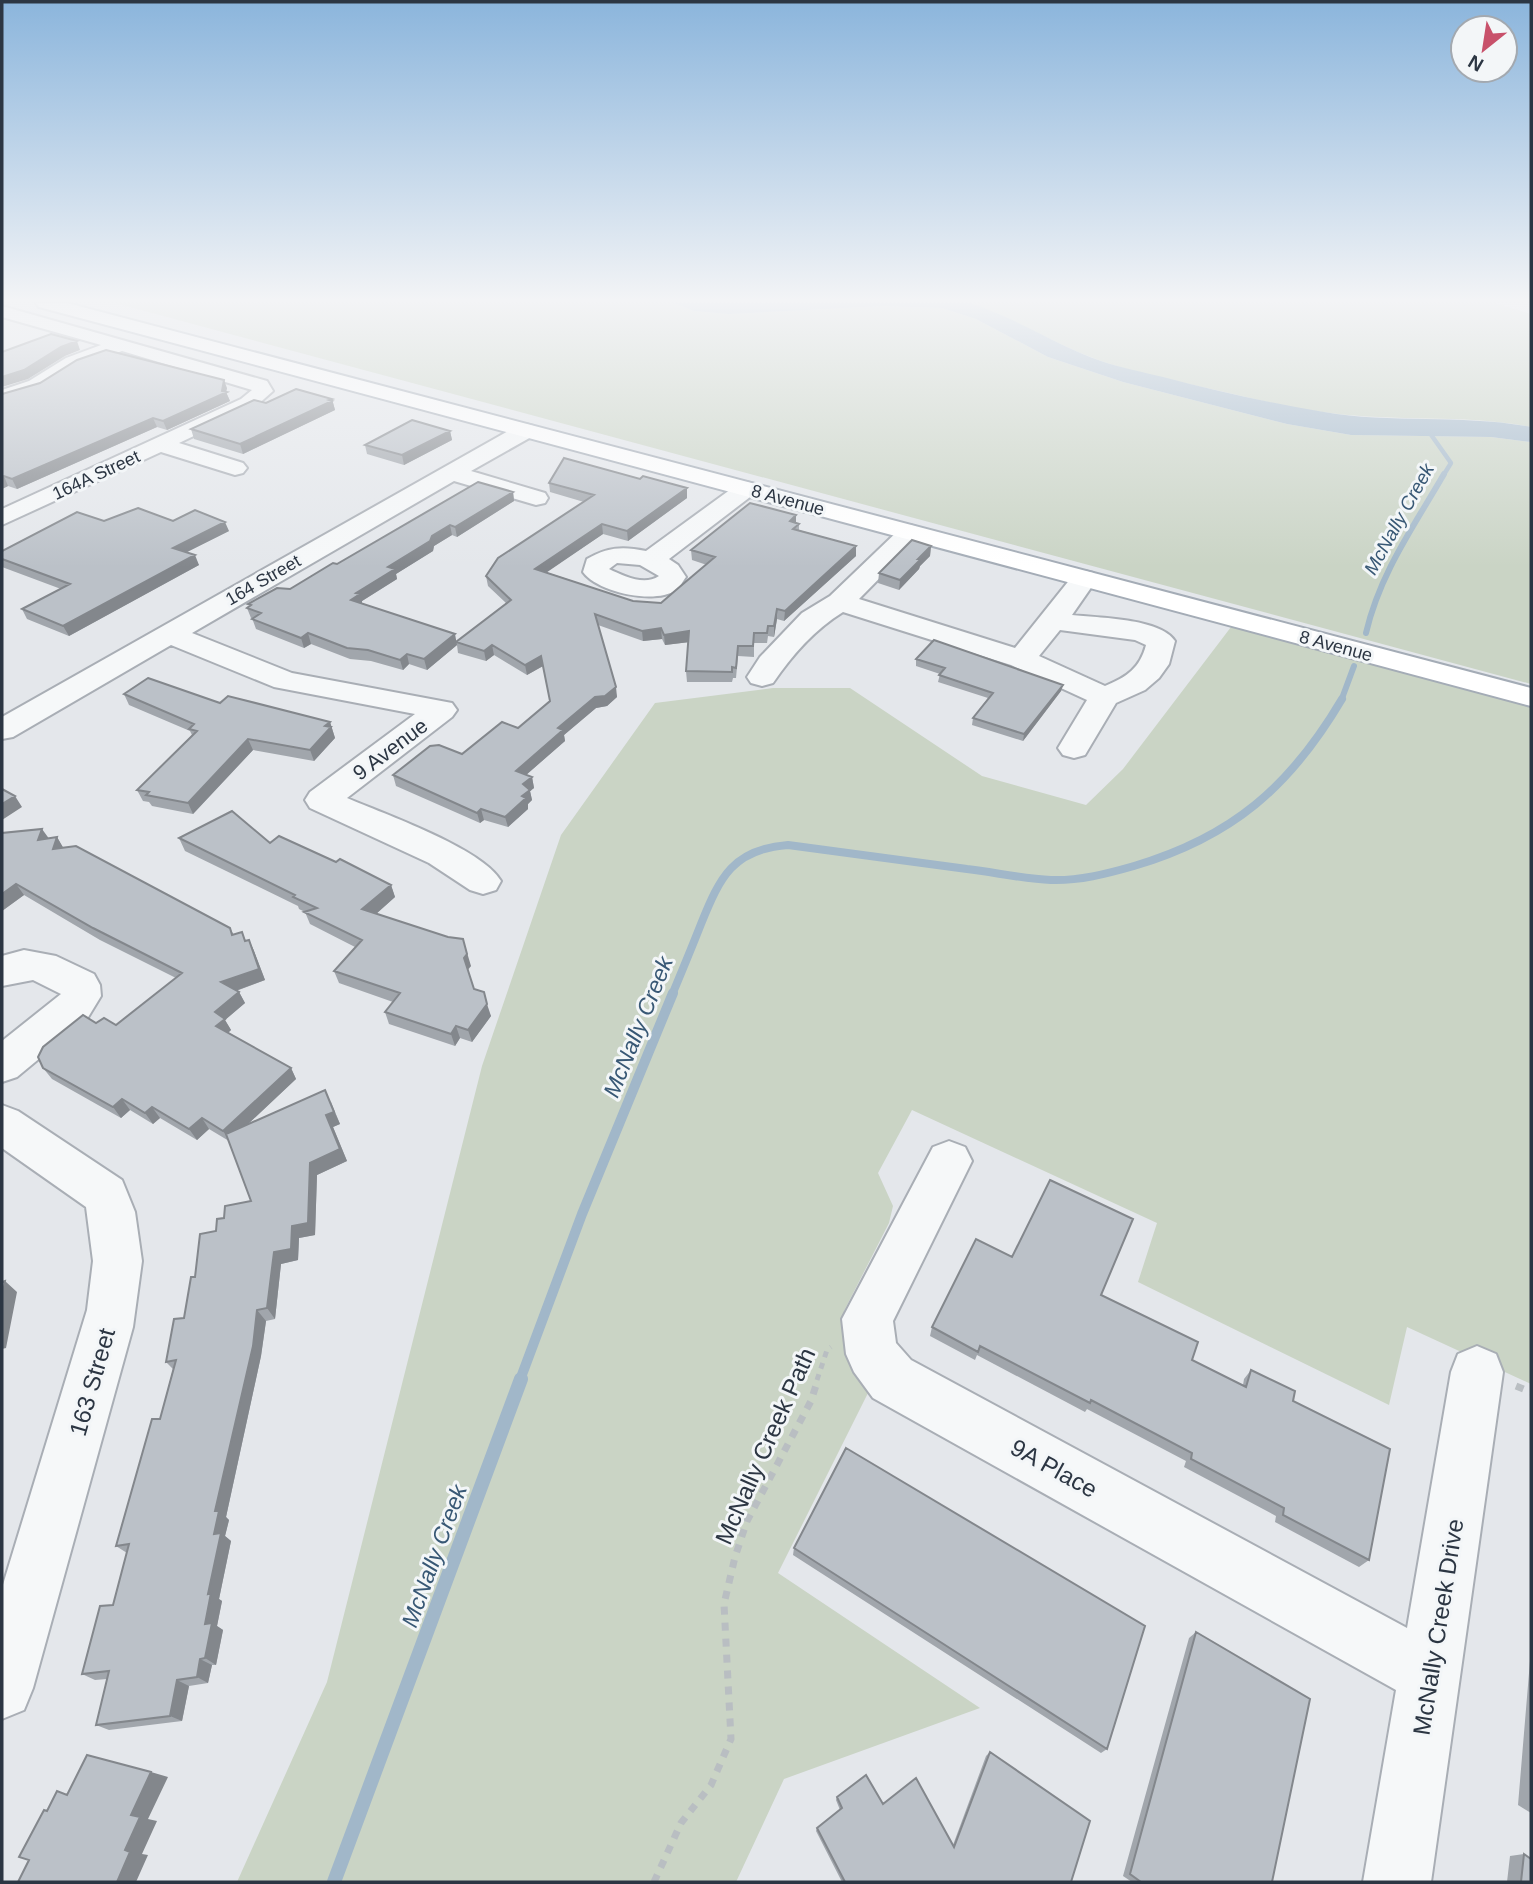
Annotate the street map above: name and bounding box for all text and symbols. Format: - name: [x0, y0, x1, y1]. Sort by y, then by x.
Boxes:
- north arrow: [1449, 14, 1519, 84]
- text: N: [1465, 51, 1487, 76]
- street label: 164A Street: [49, 446, 143, 504]
- water label: McNally Creek: [1360, 459, 1439, 578]
- street label: 8 Avenue: [749, 481, 827, 519]
- street label: 164 Street: [222, 551, 304, 609]
- street label: 8 Avenue: [1297, 627, 1375, 665]
- street label: 9 Avenue: [348, 714, 432, 784]
- water label: McNally Creek: [598, 951, 679, 1101]
- street label: 163 Street: [64, 1325, 120, 1439]
- street label: McNally Creek Path: [710, 1344, 820, 1548]
- street label: 9A Place: [1006, 1433, 1102, 1503]
- water label: McNally Creek: [396, 1480, 472, 1631]
- street label: McNally Creek Drive: [1408, 1517, 1468, 1737]

